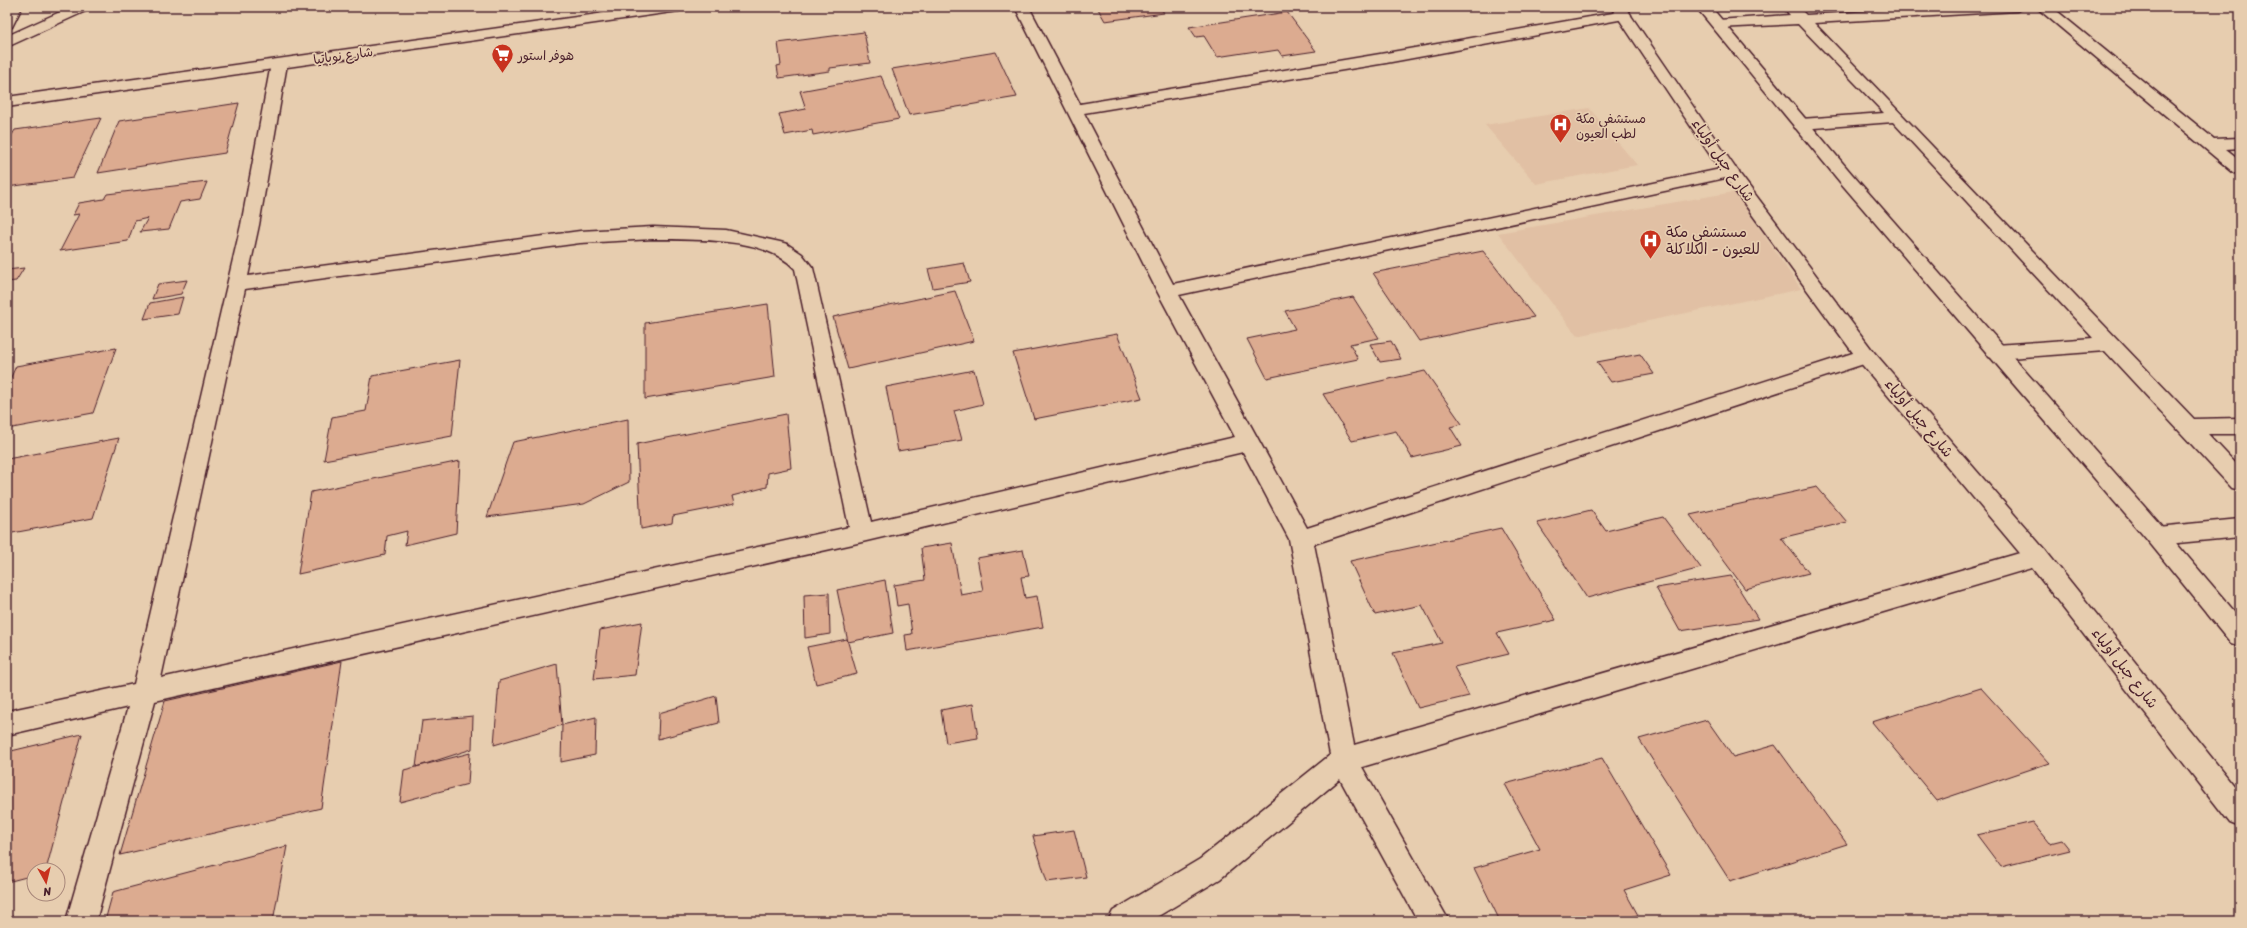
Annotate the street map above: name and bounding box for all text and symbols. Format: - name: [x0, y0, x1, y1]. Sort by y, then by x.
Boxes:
- street label: شارع نوباتيا: [312, 40, 374, 71]
- supermarket icon: هوفر استور: [490, 42, 516, 75]
- place label: هوفر استور: [517, 44, 574, 67]
- place label: مستشفى مكة لطب العيون: [1576, 107, 1646, 145]
- hospital icon: مستشفى مكة لطب العيون: [1548, 112, 1574, 145]
- street label: شارع جبل أولياء: [1684, 113, 1762, 207]
- place label: مستشفى مكة للعيون - الكلاكلة: [1666, 219, 1760, 262]
- hospital icon: مستشفى مكة للعيون - الكلاكلة: [1637, 228, 1663, 261]
- street label: شارع جبل أولياء: [1878, 372, 1960, 464]
- street label: شارع جبل أولياء: [2085, 622, 2165, 714]
- north arrow: [26, 862, 66, 902]
- text: N: [42, 881, 53, 901]

